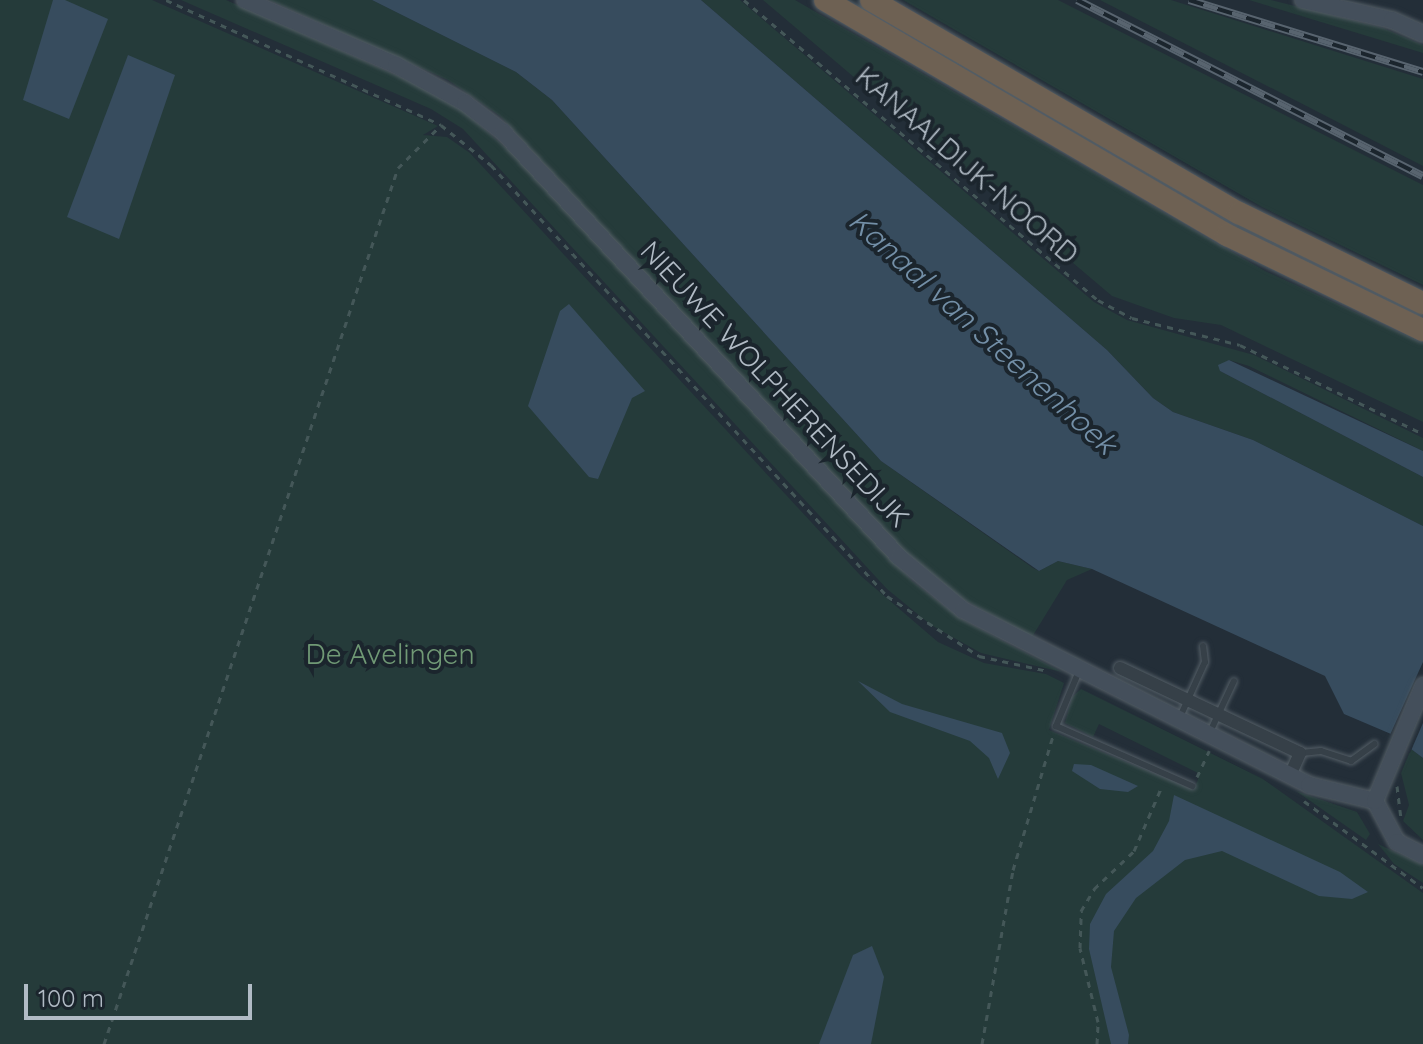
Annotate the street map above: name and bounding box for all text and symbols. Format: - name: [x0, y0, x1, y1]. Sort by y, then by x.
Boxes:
- street label: KANAALDIJK-NOORD: [849, 59, 1085, 271]
- water label: Kanaal van Steenenhoek: [842, 202, 1124, 462]
- street label: NIEUWE WOLPHERENSEDIJK: [634, 234, 916, 534]
- park label: De Avelingen: [305, 637, 475, 671]
- scale bar: [28, 968, 256, 1018]
- text: 100 m: [38, 983, 104, 1013]

